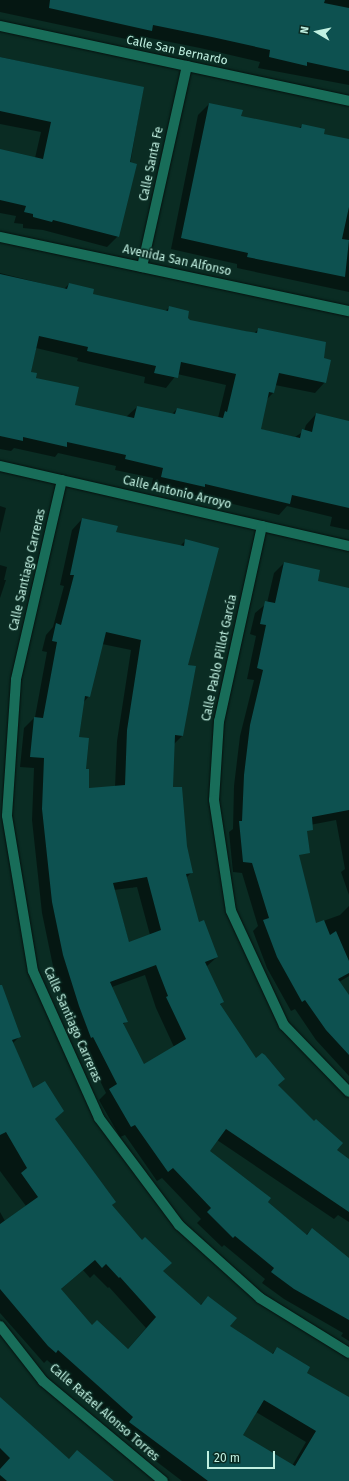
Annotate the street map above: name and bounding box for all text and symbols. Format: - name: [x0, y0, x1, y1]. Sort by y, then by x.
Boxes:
- north arrow: [297, 12, 337, 52]
- text: N: [298, 25, 312, 35]
- street label: Calle San Bernardo: [125, 33, 229, 69]
- street label: Calle Santa Fe: [137, 125, 167, 203]
- street label: Avenida San Alfonso: [121, 242, 233, 280]
- street label: Calle Antonio Arroyo: [121, 474, 233, 512]
- street label: Calle Santiago Carreras: [7, 508, 49, 632]
- street label: Calle Pablo Pillot García: [200, 593, 240, 723]
- street label: Calle Santiago Carreras: [40, 965, 104, 1085]
- street label: Calle Rafael Alonso Torres: [46, 1361, 162, 1465]
- scale bar: [209, 1443, 277, 1469]
- text: 20 m: [214, 1451, 240, 1465]

